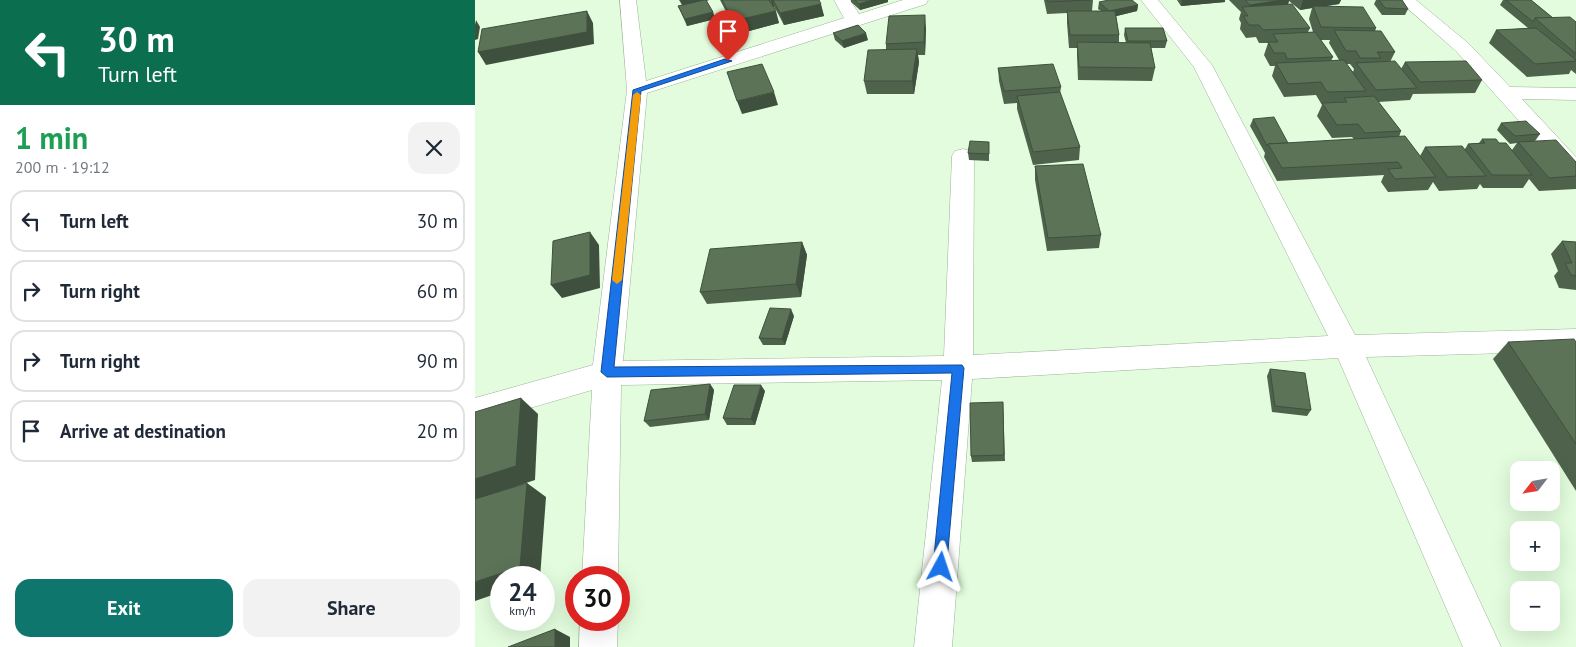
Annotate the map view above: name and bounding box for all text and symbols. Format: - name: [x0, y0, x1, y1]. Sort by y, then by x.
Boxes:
- pin: [707, 10, 749, 61]
- text: 30 m: [98, 16, 175, 62]
- icon: arrive: [714, 17, 742, 45]
- icon: left: [15, 20, 80, 85]
- text: Turn left: [98, 60, 177, 88]
- text: 1 min: [15, 118, 88, 157]
- button: close: [408, 122, 460, 174]
- text: 200 m · 19:12: [15, 157, 110, 177]
- icon: left: [17, 207, 45, 235]
- text: Turn left: [60, 209, 129, 233]
- text: 30 m: [417, 209, 458, 233]
- icon: right: [17, 277, 45, 305]
- text: Turn right: [60, 279, 140, 303]
- text: 60 m: [417, 279, 458, 303]
- icon: right: [17, 347, 45, 375]
- text: Turn right: [60, 349, 140, 373]
- text: 90 m: [417, 349, 458, 373]
- icon: arrive: [17, 417, 45, 445]
- text: Arrive at destination: [60, 419, 226, 443]
- text: 20 m: [417, 419, 458, 443]
- north arrow: [1510, 461, 1560, 511]
- map controls: [1510, 461, 1560, 631]
- button: +: [1510, 521, 1560, 571]
- position arrow: [914, 540, 966, 592]
- speed limit sign: 30: [565, 566, 630, 631]
- text: 24: [508, 576, 537, 608]
- button: Exit: [15, 579, 233, 637]
- button: Share: [243, 579, 460, 637]
- button: −: [1510, 581, 1560, 631]
- text: km/h: [509, 603, 536, 618]

